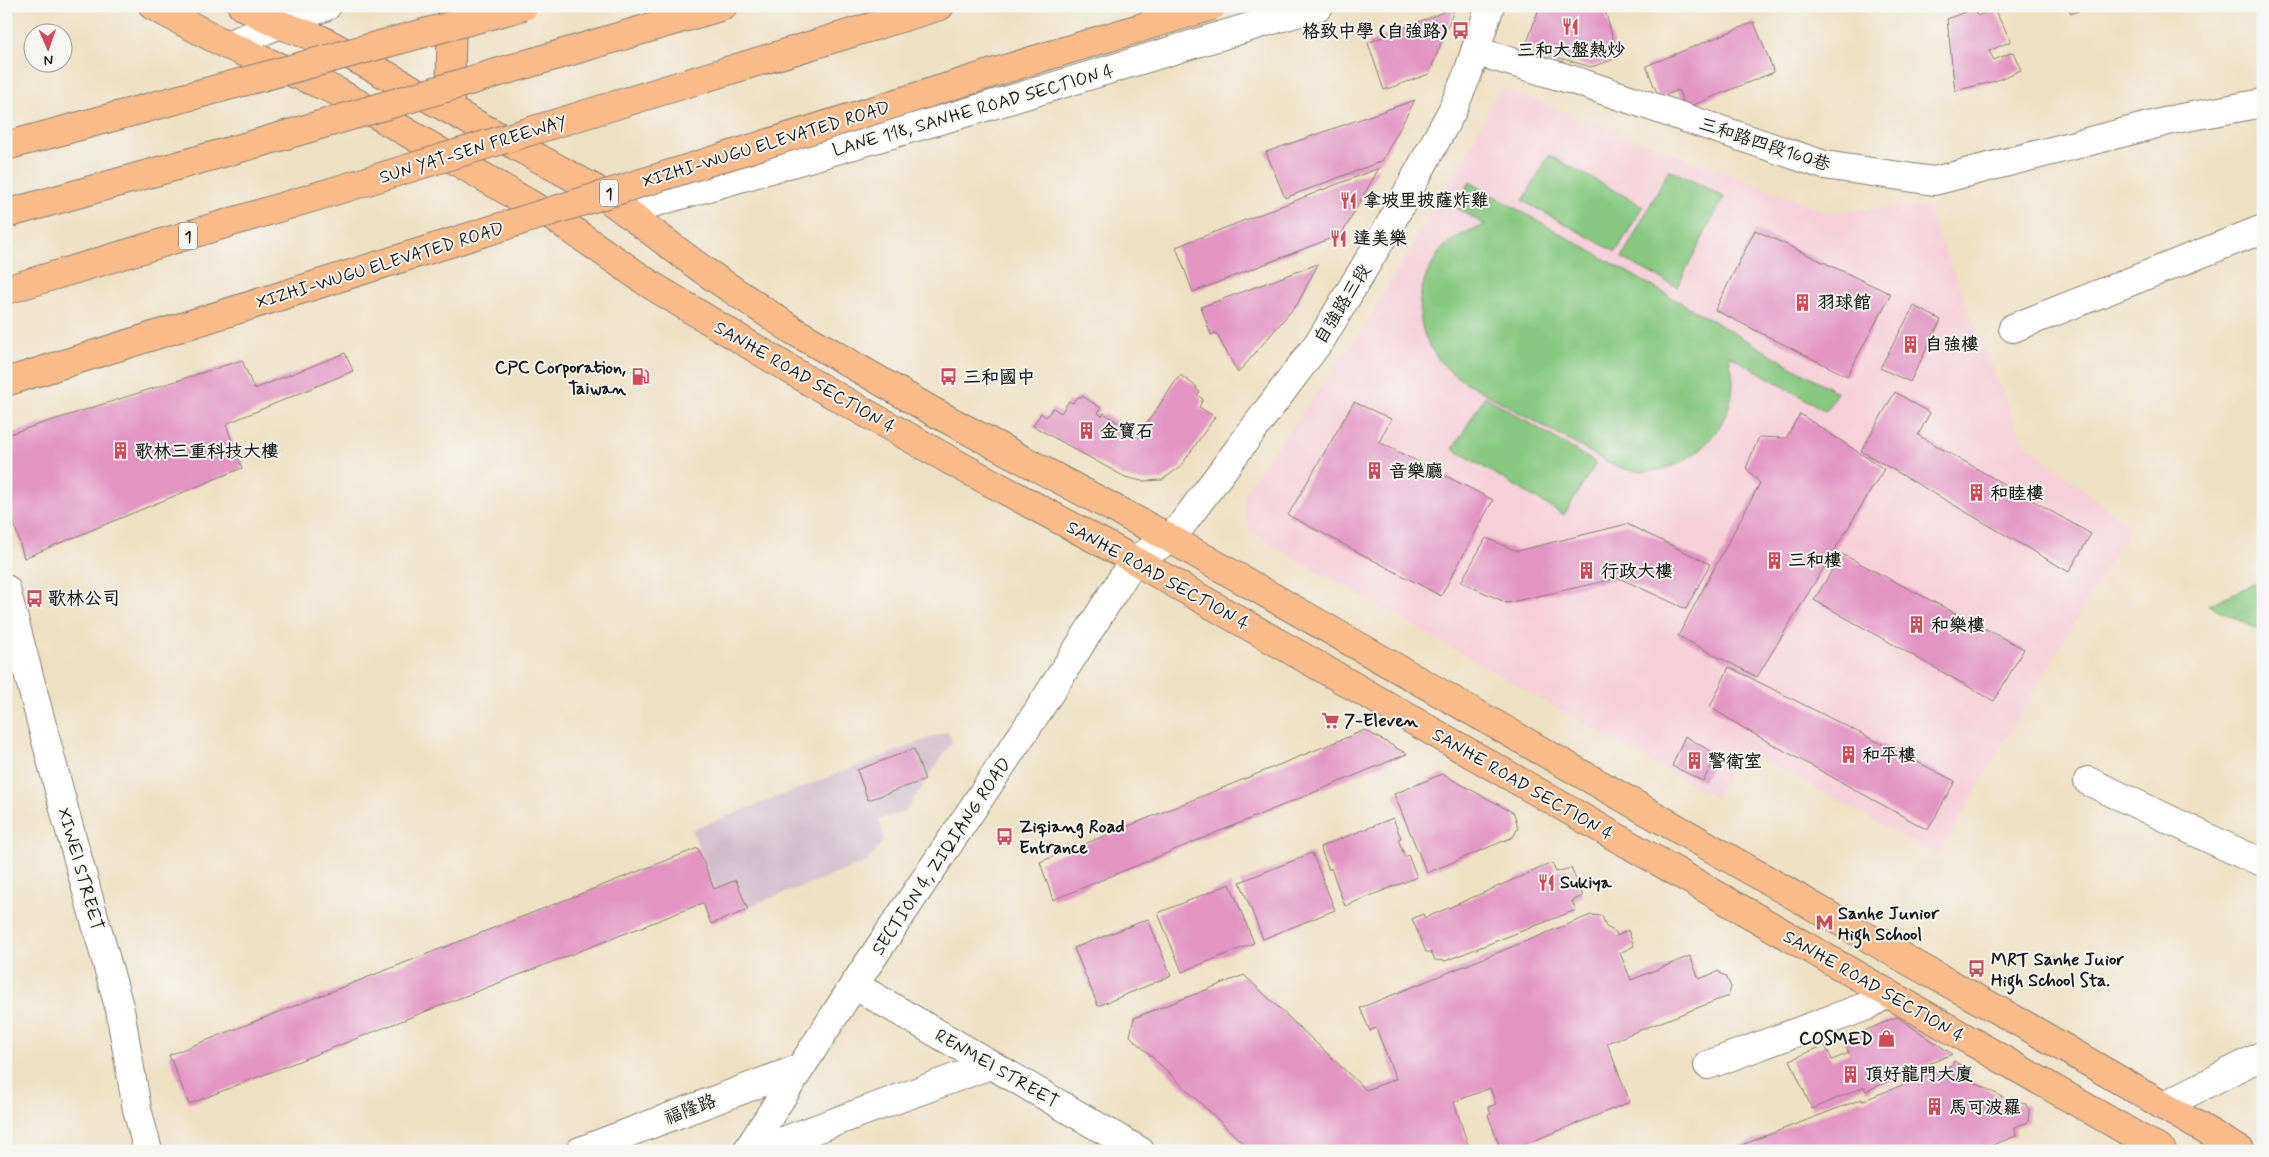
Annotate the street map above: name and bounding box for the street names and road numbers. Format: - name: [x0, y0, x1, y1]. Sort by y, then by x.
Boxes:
- street label: LANE 118, SANHE ROAD SECTION 4: [830, 59, 1117, 163]
- street label: XIZHI-WUGU ELEVATED ROAD: [639, 96, 893, 194]
- street label: SUN YAT-SEN FREEWAY: [377, 110, 570, 190]
- street label: 三和路四段160巷: [1696, 112, 1833, 178]
- road number: 1: [600, 180, 618, 207]
- street label: XIZHI-WUGU ELEVATED ROAD: [253, 217, 507, 315]
- road number: 1: [179, 222, 197, 250]
- street label: 自強路三段: [1309, 260, 1377, 349]
- street label: SANHE ROAD SECTION 4: [710, 316, 899, 440]
- street label: SANHE ROAD SECTION 4: [1062, 516, 1253, 636]
- street label: SANHE ROAD SECTION 4: [1428, 723, 1617, 847]
- street label: SECTION 4, ZIQIANG ROAD: [867, 753, 1017, 960]
- street label: XIWEI STREET: [51, 805, 109, 933]
- street label: SANHE ROAD SECTION 4: [1779, 925, 1968, 1049]
- street label: RENMEI STREET: [930, 1024, 1063, 1114]
- street label: 福隆路: [661, 1089, 720, 1131]

